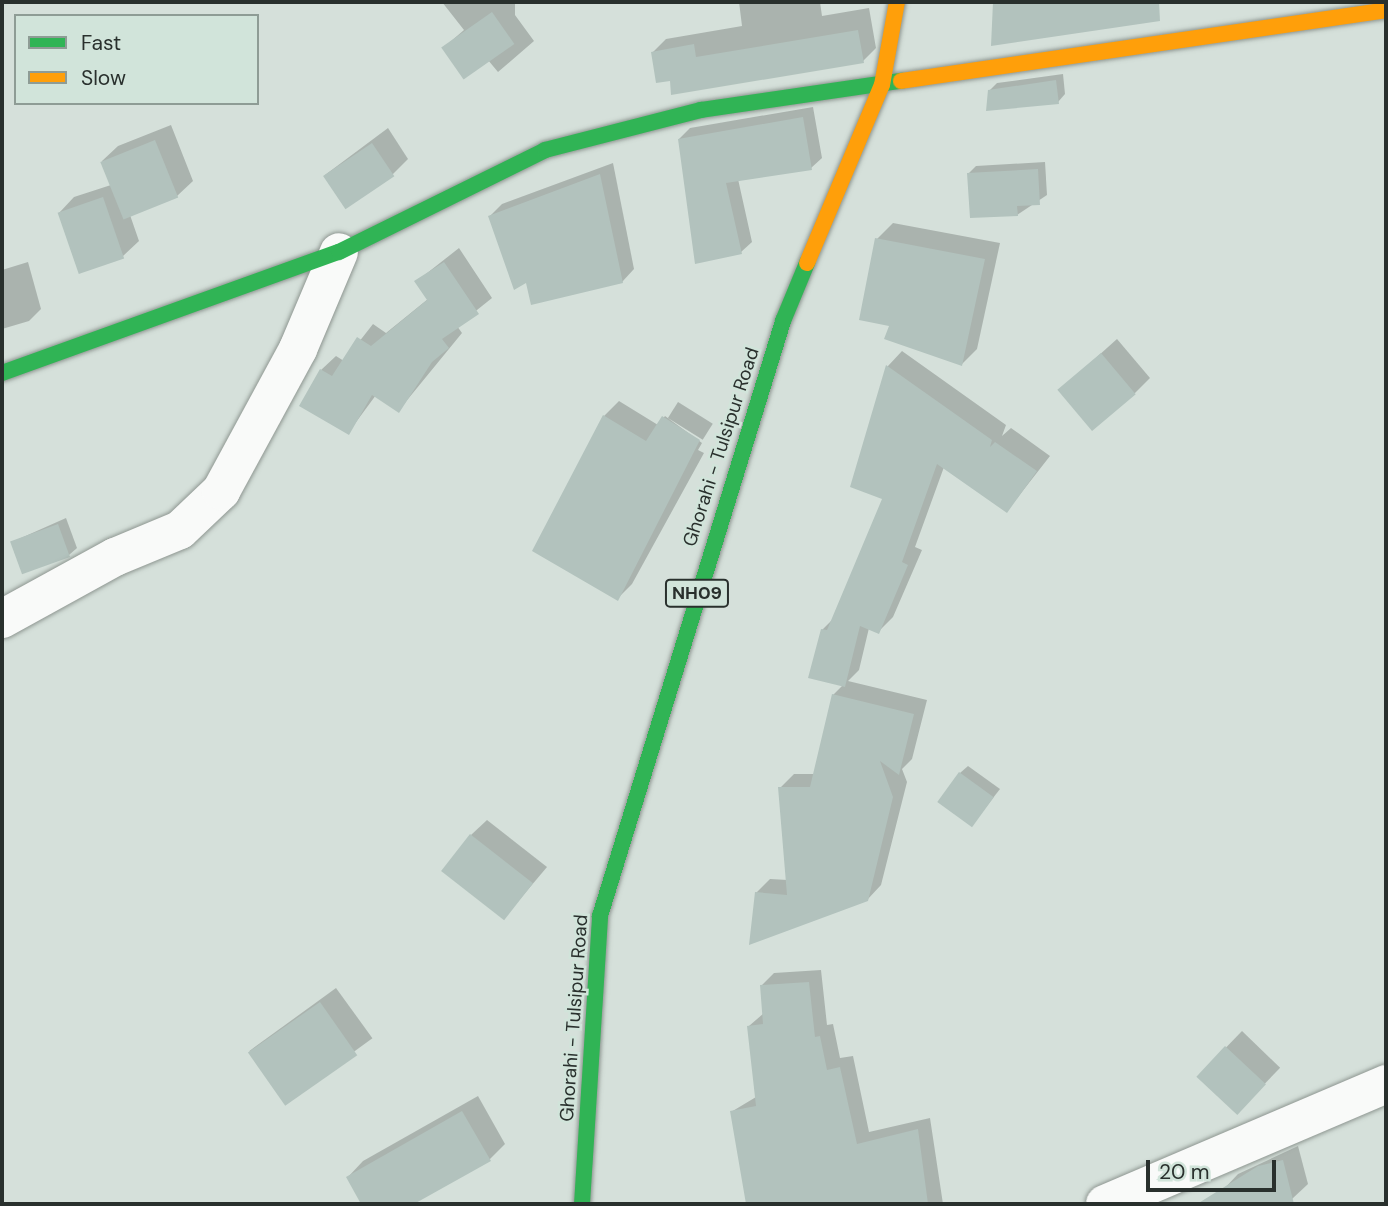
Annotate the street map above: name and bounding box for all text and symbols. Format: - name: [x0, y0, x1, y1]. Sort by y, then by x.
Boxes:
- legend: [14, 14, 259, 105]
- text: Fast: [81, 29, 121, 57]
- text: Slow: [81, 64, 126, 92]
- street label: Ghorahi - Tulsipur Road: [678, 345, 764, 549]
- road number: NH09: [664, 578, 730, 608]
- street label: Ghorahi - Tulsipur Road: [555, 914, 593, 1122]
- scale bar: [1150, 1146, 1280, 1190]
- text: 20 m: [1159, 1158, 1210, 1186]

